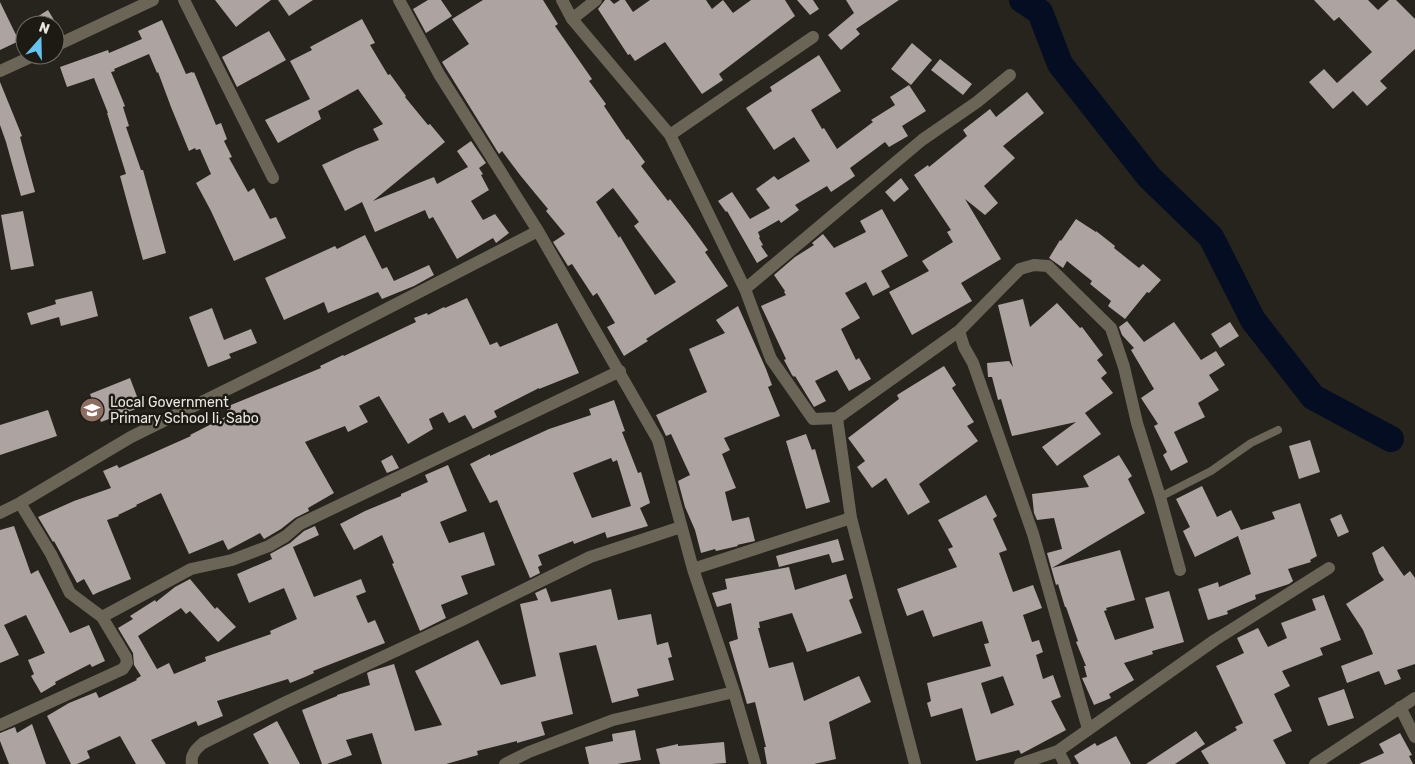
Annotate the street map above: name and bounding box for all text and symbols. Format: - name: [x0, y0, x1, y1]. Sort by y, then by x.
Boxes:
- north arrow: [15, 15, 65, 65]
- text: N: [37, 19, 52, 38]
- place label: Local Government Primary School Ii, Sabo: [110, 394, 259, 427]
- school or university icon: Local Government Primary School Ii, Sabo: [79, 397, 105, 423]

